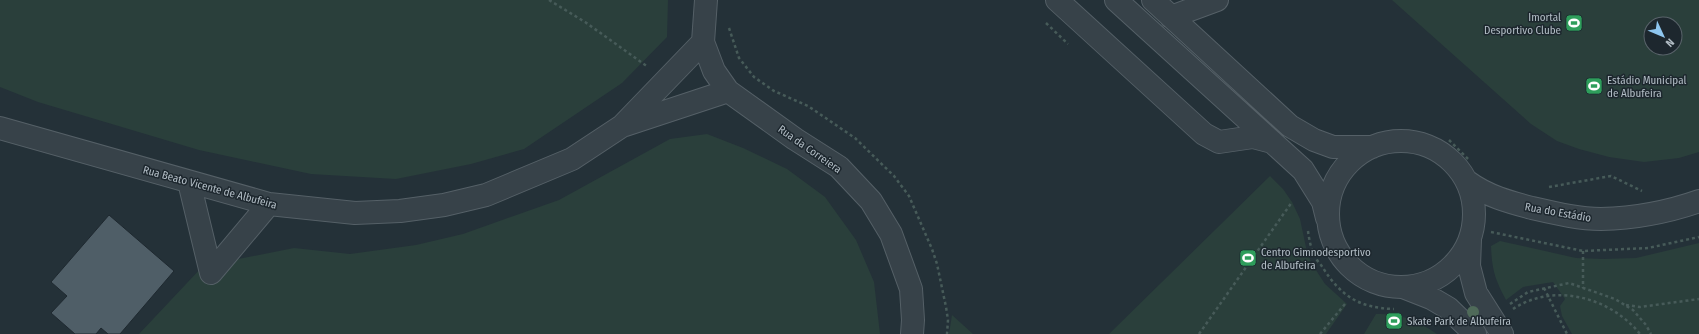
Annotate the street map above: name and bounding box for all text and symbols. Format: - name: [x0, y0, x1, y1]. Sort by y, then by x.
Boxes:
- place label: Imortal Desportivo Clube: [1484, 11, 1561, 37]
- sports icon: Imortal Desportivo Clube: [1564, 13, 1584, 33]
- north arrow: [1643, 16, 1683, 56]
- text: N: [1663, 36, 1677, 49]
- place label: Estádio Municipal de Albufeira: [1607, 74, 1686, 100]
- sports icon: Estádio Municipal de Albufeira: [1584, 76, 1604, 96]
- street label: Rua da Correiera: [775, 123, 844, 176]
- street label: Rua Beato Vicente de Albufeira: [141, 163, 278, 212]
- street label: Rua do Estádio: [1524, 200, 1592, 225]
- place label: Centro Gimnodesportivo de Albufeira: [1261, 246, 1371, 272]
- sports icon: Centro Gimnodesportivo de Albufeira: [1238, 248, 1258, 268]
- sports icon: Skate Park de Albufeira: [1384, 311, 1404, 331]
- place label: Skate Park de Albufeira: [1407, 315, 1511, 328]

